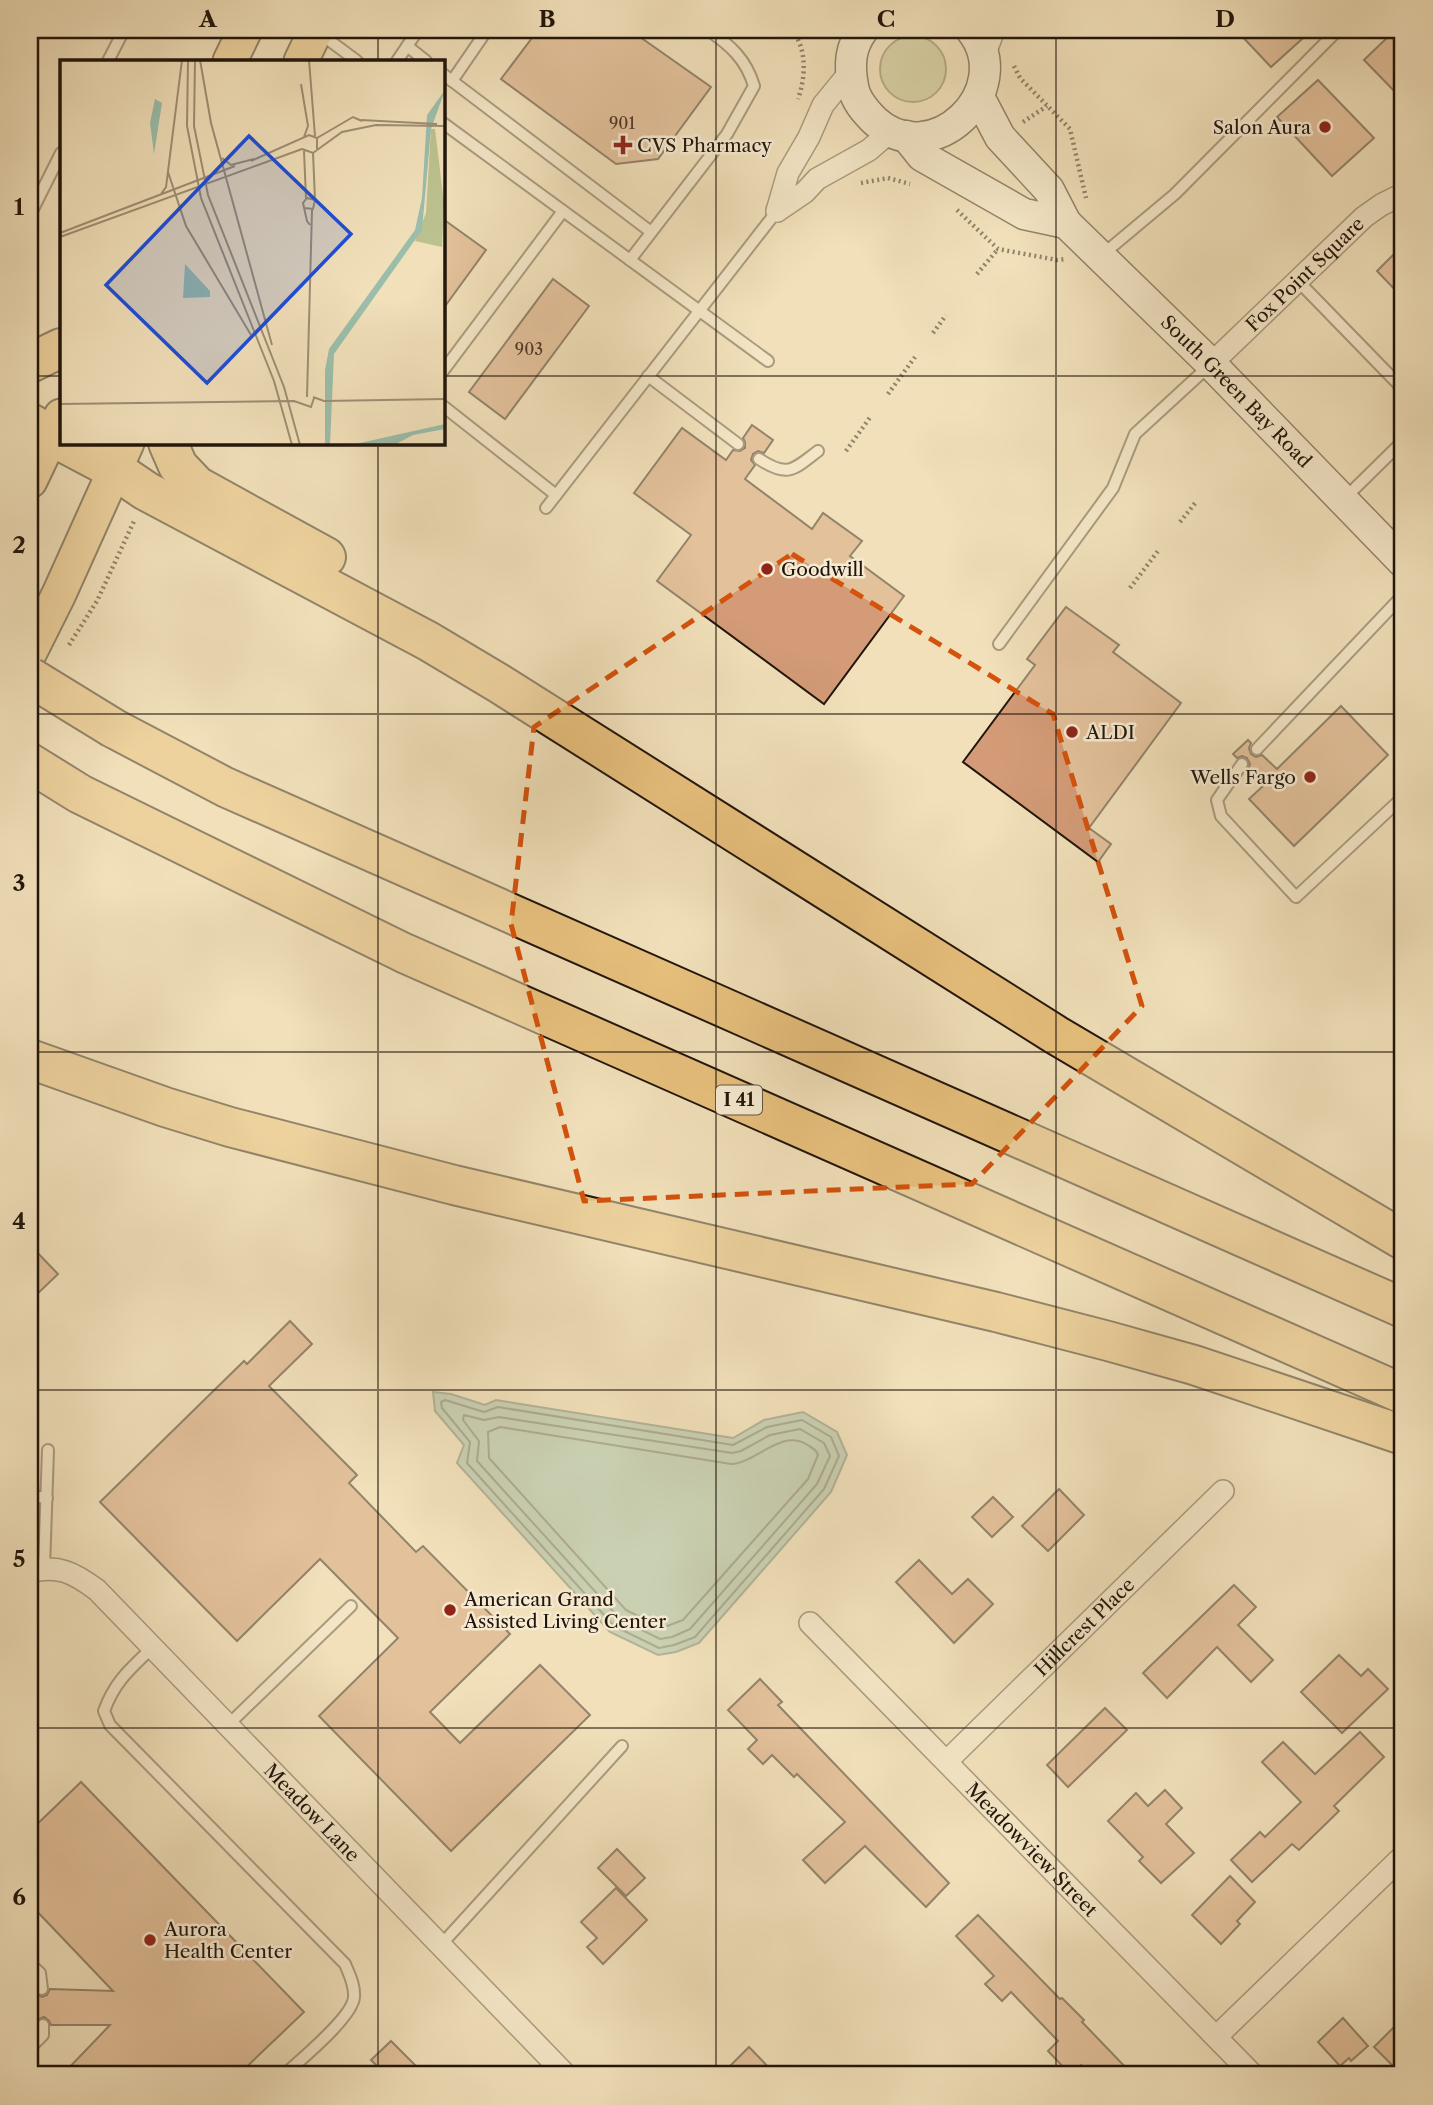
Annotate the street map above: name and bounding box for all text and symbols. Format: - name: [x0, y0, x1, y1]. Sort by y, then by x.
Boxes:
- text: A: [198, 5, 218, 33]
- text: B: [538, 5, 556, 33]
- text: C: [877, 5, 895, 33]
- text: D: [1215, 5, 1235, 33]
- inset map: [60, 60, 444, 444]
- house number: 901: [609, 113, 635, 133]
- place label: Salon Aura: [1213, 116, 1311, 139]
- marker: Salon Aura: [1317, 119, 1333, 135]
- place label: CVS Pharmacy: [637, 134, 772, 157]
- marker: CVS Pharmacy: [615, 137, 631, 153]
- text: 1: [14, 193, 25, 221]
- street label: Fox Point Square: [1241, 212, 1369, 336]
- street label: South Green Bay Road: [1156, 310, 1317, 473]
- house number: 903: [515, 339, 543, 359]
- text: 2: [12, 531, 26, 559]
- place label: Goodwill: [781, 558, 864, 581]
- marker: Goodwill: [759, 561, 775, 577]
- place label: ALDI: [1085, 721, 1135, 744]
- marker: ALDI: [1064, 724, 1080, 740]
- place label: Wells Fargo: [1189, 766, 1296, 789]
- marker: Wells Fargo: [1302, 769, 1318, 785]
- text: 3: [13, 869, 26, 897]
- road number: I 41: [716, 1086, 762, 1114]
- text: 4: [12, 1207, 26, 1235]
- text: 5: [13, 1545, 25, 1573]
- street label: Hillcrest Place: [1030, 1573, 1139, 1681]
- place label: American Grand Assisted Living Center: [463, 1588, 666, 1633]
- marker: American Grand Assisted Living Center: [442, 1602, 458, 1618]
- street label: Meadow Lane: [260, 1759, 365, 1866]
- street label: Meadowview Street: [961, 1778, 1103, 1921]
- text: 6: [12, 1883, 26, 1911]
- place label: Aurora Health Center: [163, 1918, 292, 1963]
- marker: Aurora Health Center: [142, 1932, 158, 1948]

